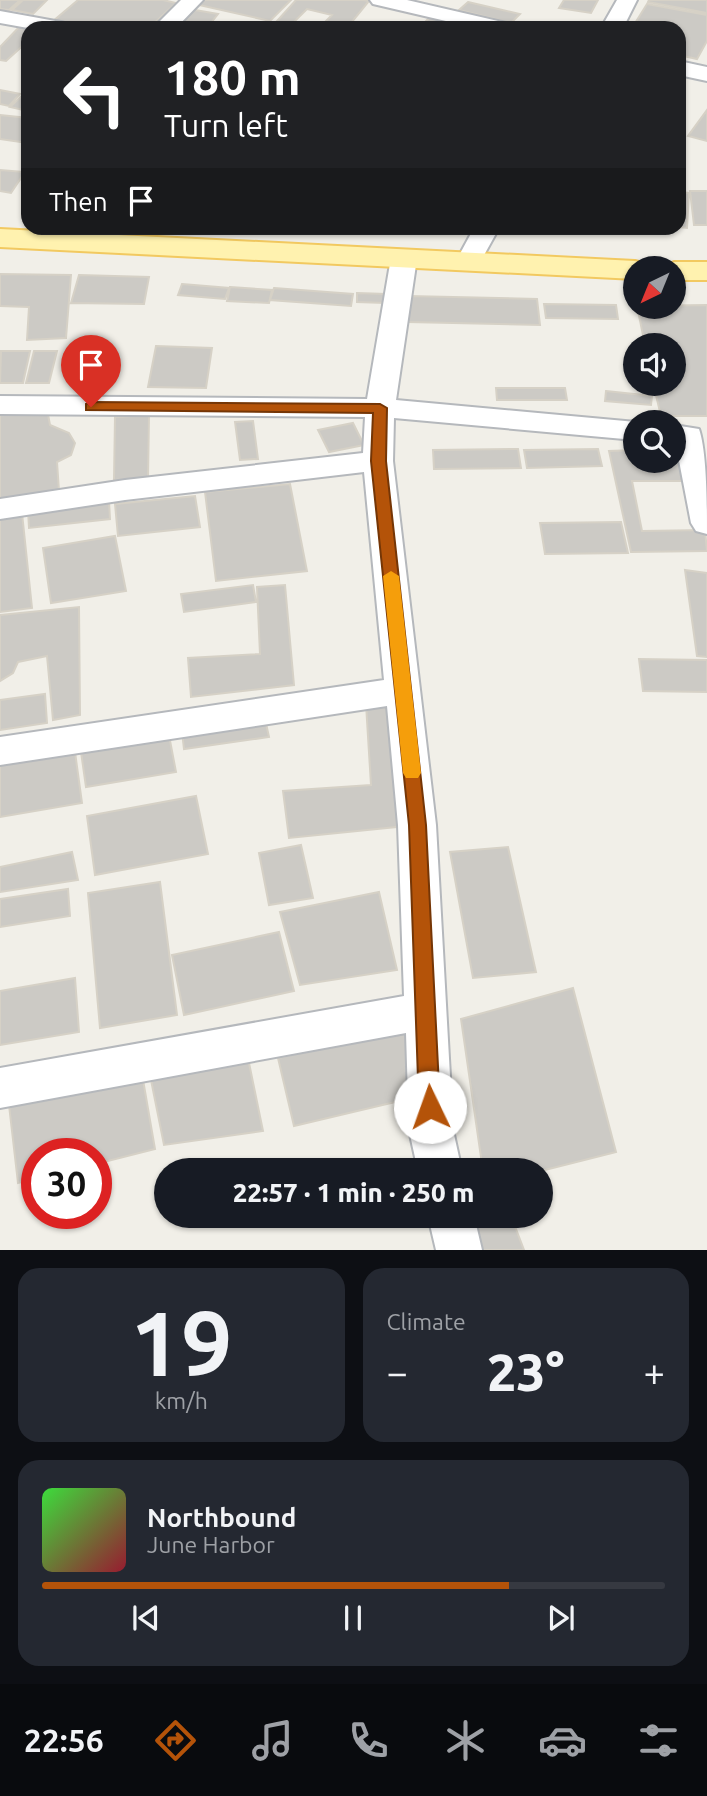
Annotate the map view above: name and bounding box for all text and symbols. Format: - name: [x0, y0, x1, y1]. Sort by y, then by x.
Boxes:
- icon: left: [49, 49, 140, 140]
- text: 180 m: [164, 49, 301, 104]
- text: Turn left: [164, 107, 288, 143]
- icon: arrive: [122, 182, 160, 220]
- text: Then: [49, 187, 108, 216]
- north arrow: [623, 256, 686, 318]
- map controls: [623, 256, 686, 473]
- button: sound: [623, 333, 686, 396]
- pin: [61, 335, 121, 407]
- icon: arrive: [72, 346, 110, 384]
- button: search: [623, 410, 686, 473]
- position arrow: [393, 1070, 467, 1144]
- speed limit sign: 30: [21, 1138, 112, 1229]
- text: 22:57 · 1 min · 250 m: [233, 1178, 474, 1207]
- text: 19: [130, 1291, 233, 1393]
- text: Climate: [387, 1309, 466, 1334]
- text: 23°: [487, 1343, 565, 1401]
- text: −: [387, 1351, 408, 1393]
- text: +: [644, 1351, 665, 1393]
- text: km/h: [155, 1388, 208, 1413]
- text: Northbound: [147, 1503, 296, 1532]
- text: June Harbor: [147, 1532, 275, 1557]
- icon: previous: [127, 1599, 165, 1637]
- icon: pause: [334, 1599, 372, 1637]
- icon: next: [542, 1599, 580, 1637]
- icon: directions: [151, 1716, 200, 1765]
- icon: music: [248, 1716, 297, 1765]
- icon: phone: [344, 1716, 393, 1765]
- icon: climate: [441, 1716, 490, 1765]
- icon: car: [538, 1716, 587, 1765]
- icon: filters: [634, 1716, 683, 1765]
- text: 22:56: [24, 1722, 104, 1758]

